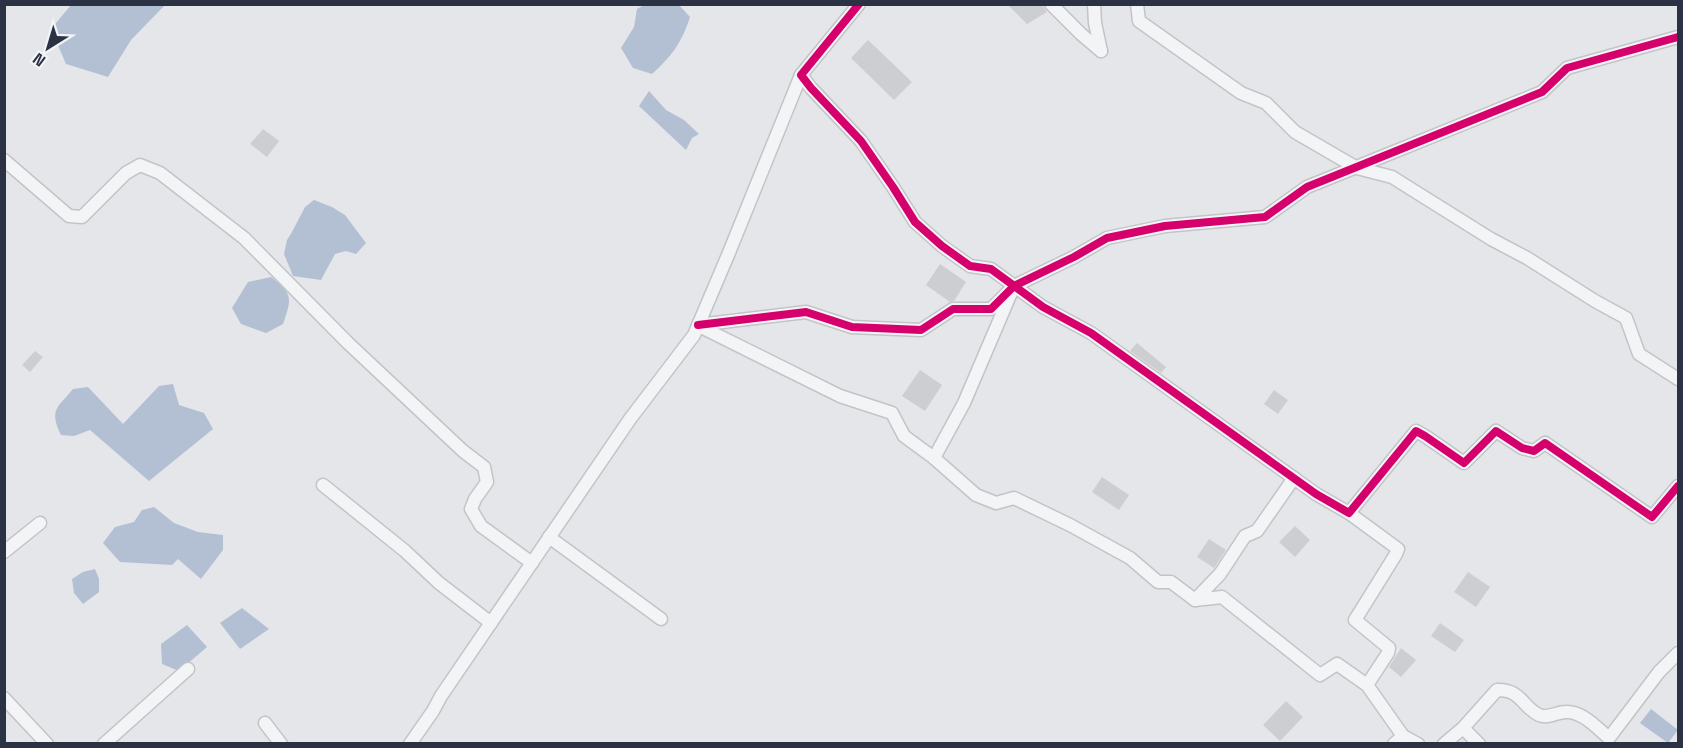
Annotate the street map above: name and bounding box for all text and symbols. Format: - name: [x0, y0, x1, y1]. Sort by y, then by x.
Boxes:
- north arrow: [18, 18, 78, 78]
- text: N: [29, 48, 50, 71]

